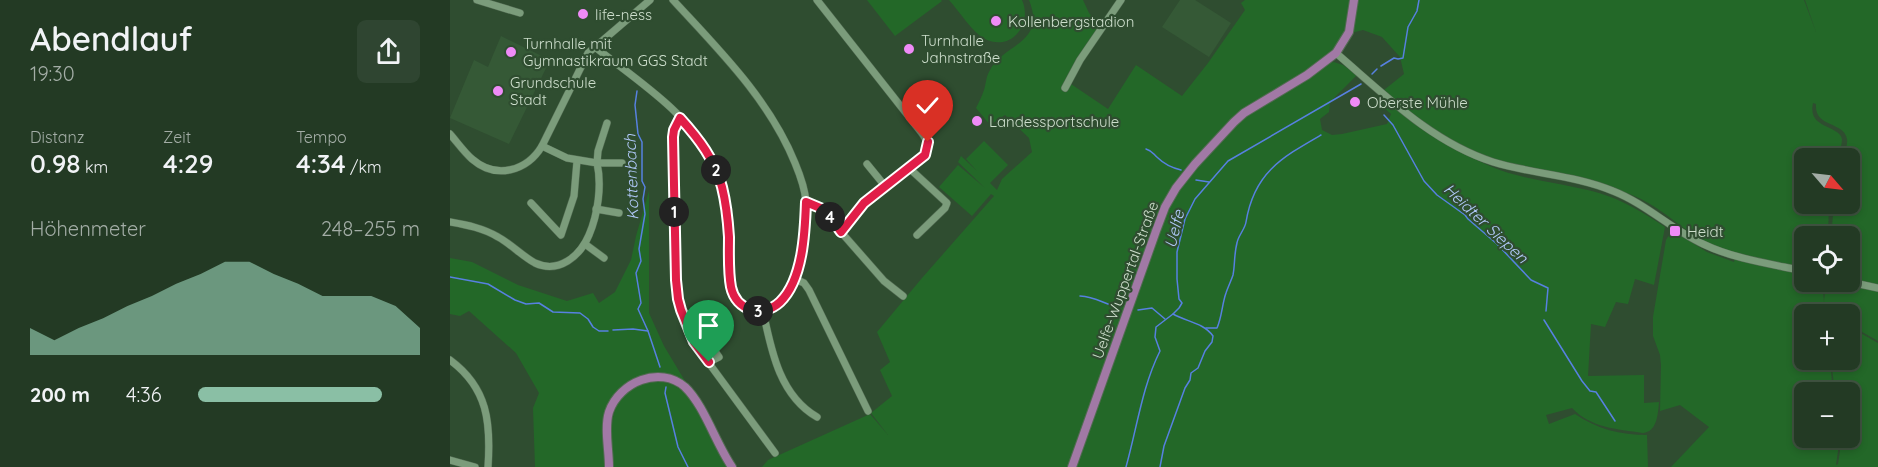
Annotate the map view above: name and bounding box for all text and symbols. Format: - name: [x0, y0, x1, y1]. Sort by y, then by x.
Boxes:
- place label: life-ness: [595, 5, 652, 24]
- marker: life-ness: [576, 7, 590, 21]
- place label: Kollenbergstadion: [1008, 12, 1134, 31]
- marker: Kollenbergstadion: [989, 14, 1003, 28]
- text: Abendlauf: [30, 18, 192, 59]
- button: share: [357, 20, 420, 83]
- place label: Turnhalle Jahnstraße: [921, 31, 1000, 67]
- place label: Turnhalle mit Gymnastikraum GGS Stadt: [523, 34, 708, 70]
- marker: Turnhalle Jahnstraße: [902, 42, 916, 56]
- marker: Turnhalle mit Gymnastikraum GGS Stadt: [504, 45, 518, 59]
- text: 19:30: [30, 61, 75, 86]
- place label: Grundschule Stadt: [510, 73, 596, 109]
- pin: [902, 80, 953, 142]
- marker: Grundschule Stadt: [491, 84, 505, 98]
- icon: check: [911, 89, 944, 122]
- place label: Oberste Mühle: [1367, 93, 1468, 112]
- marker: Oberste Mühle: [1348, 95, 1362, 109]
- place label: Landessportschule: [989, 112, 1119, 131]
- marker: Landessportschule: [970, 114, 984, 128]
- text: Distanz: [30, 127, 84, 147]
- text: Zeit: [163, 127, 191, 147]
- text: Tempo: [296, 127, 347, 147]
- water label: Kottenbach: [619, 133, 642, 220]
- text: 0.98: [30, 147, 81, 180]
- text: 4:29: [163, 147, 213, 180]
- text: 4:34: [296, 147, 346, 180]
- north arrow: [1794, 148, 1860, 214]
- map controls: [1794, 148, 1860, 448]
- pin: 2: [701, 155, 731, 185]
- text: km: [81, 157, 108, 177]
- text: /km: [346, 157, 382, 177]
- text: 2: [711, 160, 721, 180]
- water label: Heidter Siepen: [1440, 179, 1533, 268]
- pin: 1: [659, 197, 689, 227]
- street label: Uelfe-Wuppertal-Straße: [1088, 199, 1162, 361]
- text: 1: [671, 202, 677, 222]
- pin: 4: [815, 202, 845, 232]
- text: 4: [825, 207, 835, 227]
- water label: Uelfe: [1160, 207, 1189, 250]
- text: Höhenmeter: [30, 216, 146, 241]
- text: 248–255 m: [321, 216, 420, 241]
- place label: Heidt: [1687, 222, 1724, 241]
- marker: Heidt: [1668, 224, 1682, 238]
- button: locate: [1794, 226, 1860, 292]
- pin: 3: [743, 296, 773, 326]
- pin: [683, 300, 734, 362]
- text: 3: [754, 301, 762, 321]
- button: +: [1794, 304, 1860, 370]
- icon: arrive: [692, 309, 725, 342]
- text: 200 m: [30, 382, 90, 407]
- text: 4:36: [126, 382, 162, 407]
- button: −: [1794, 382, 1860, 448]

